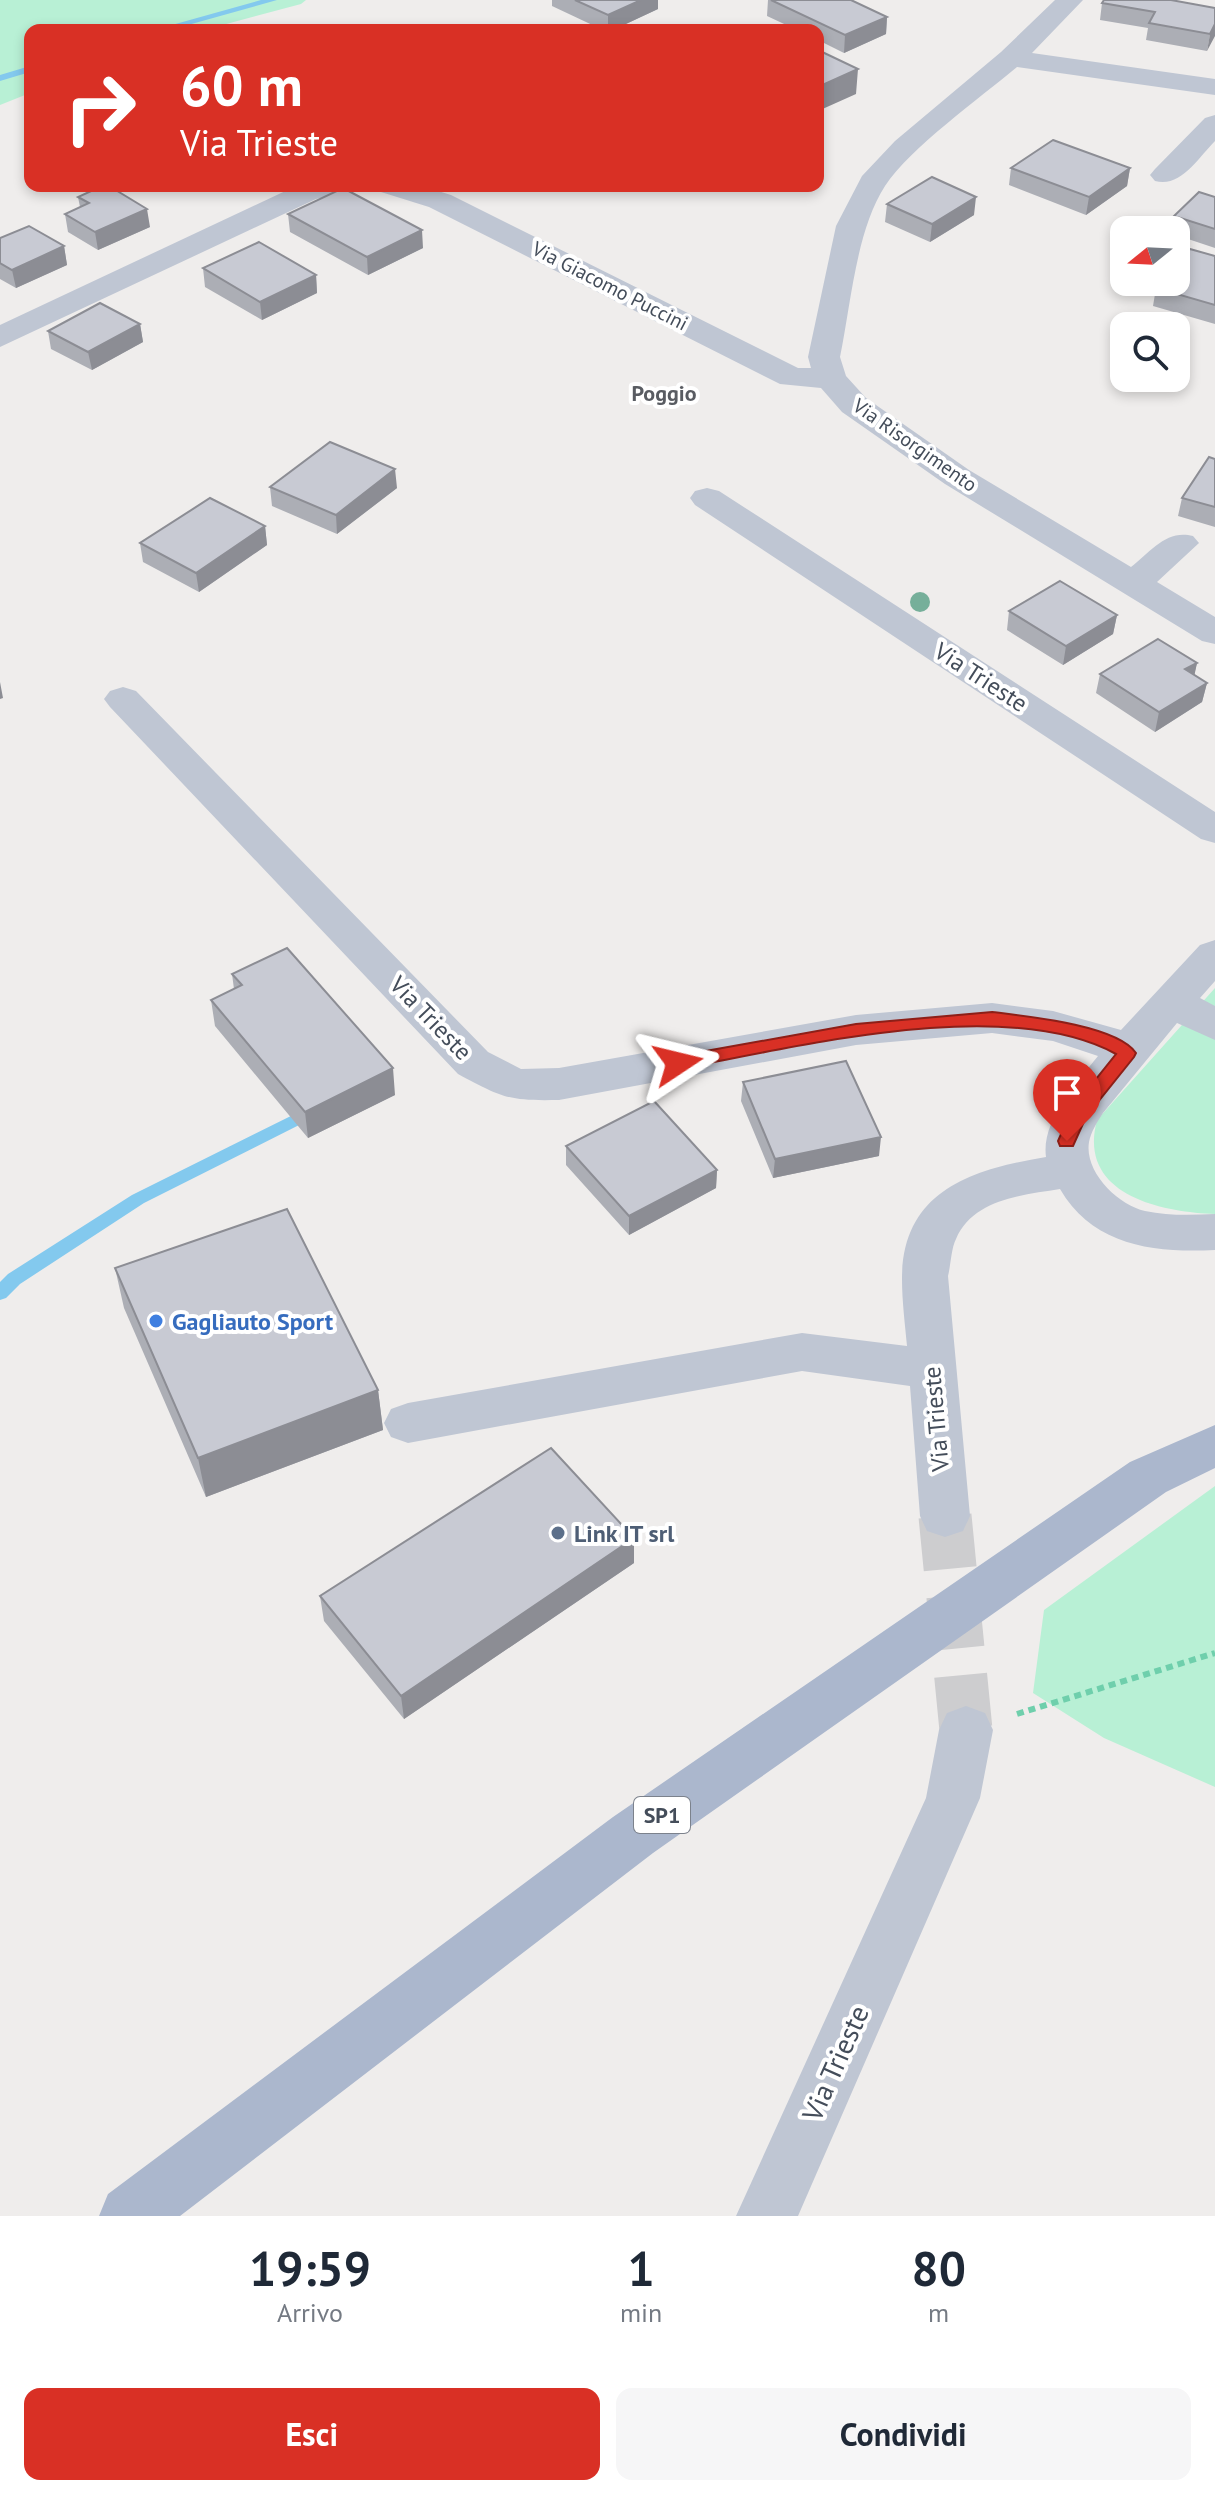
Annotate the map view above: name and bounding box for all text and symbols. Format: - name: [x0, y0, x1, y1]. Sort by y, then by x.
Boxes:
- text: 60 m: [180, 49, 303, 121]
- icon: right: [48, 56, 152, 160]
- text: Via Trieste: [180, 119, 338, 166]
- north arrow: [1110, 216, 1190, 296]
- map controls: [1110, 216, 1190, 392]
- street label: Via Giacomo Puccini: [527, 235, 692, 337]
- button: search: [1110, 312, 1190, 392]
- district label: Poggio: [632, 379, 697, 407]
- street label: Via Risorgimento: [847, 392, 982, 497]
- street label: Via Trieste: [928, 635, 1034, 719]
- street label: Via Trieste: [383, 969, 479, 1067]
- position arrow: [636, 1021, 720, 1105]
- pin: [1033, 1059, 1101, 1141]
- icon: arrive: [1045, 1071, 1089, 1115]
- place label: Gagliauto Sport: [172, 1306, 334, 1337]
- marker: Gagliauto Sport: [147, 1312, 165, 1330]
- street label: Via Trieste: [916, 1365, 956, 1474]
- place label: Link IT srl: [574, 1518, 675, 1549]
- marker: Link IT srl: [549, 1524, 567, 1542]
- road number: SP1: [634, 1797, 690, 1833]
- street label: Via Trieste: [793, 1999, 877, 2128]
- text: 19:59: [249, 2237, 371, 2299]
- text: 1: [628, 2237, 655, 2299]
- text: 80: [911, 2237, 966, 2299]
- text: Arrivo: [277, 2296, 343, 2329]
- text: min: [620, 2296, 662, 2329]
- text: m: [928, 2296, 949, 2329]
- button: Esci: [24, 2388, 600, 2480]
- button: Condividi: [616, 2388, 1191, 2480]

